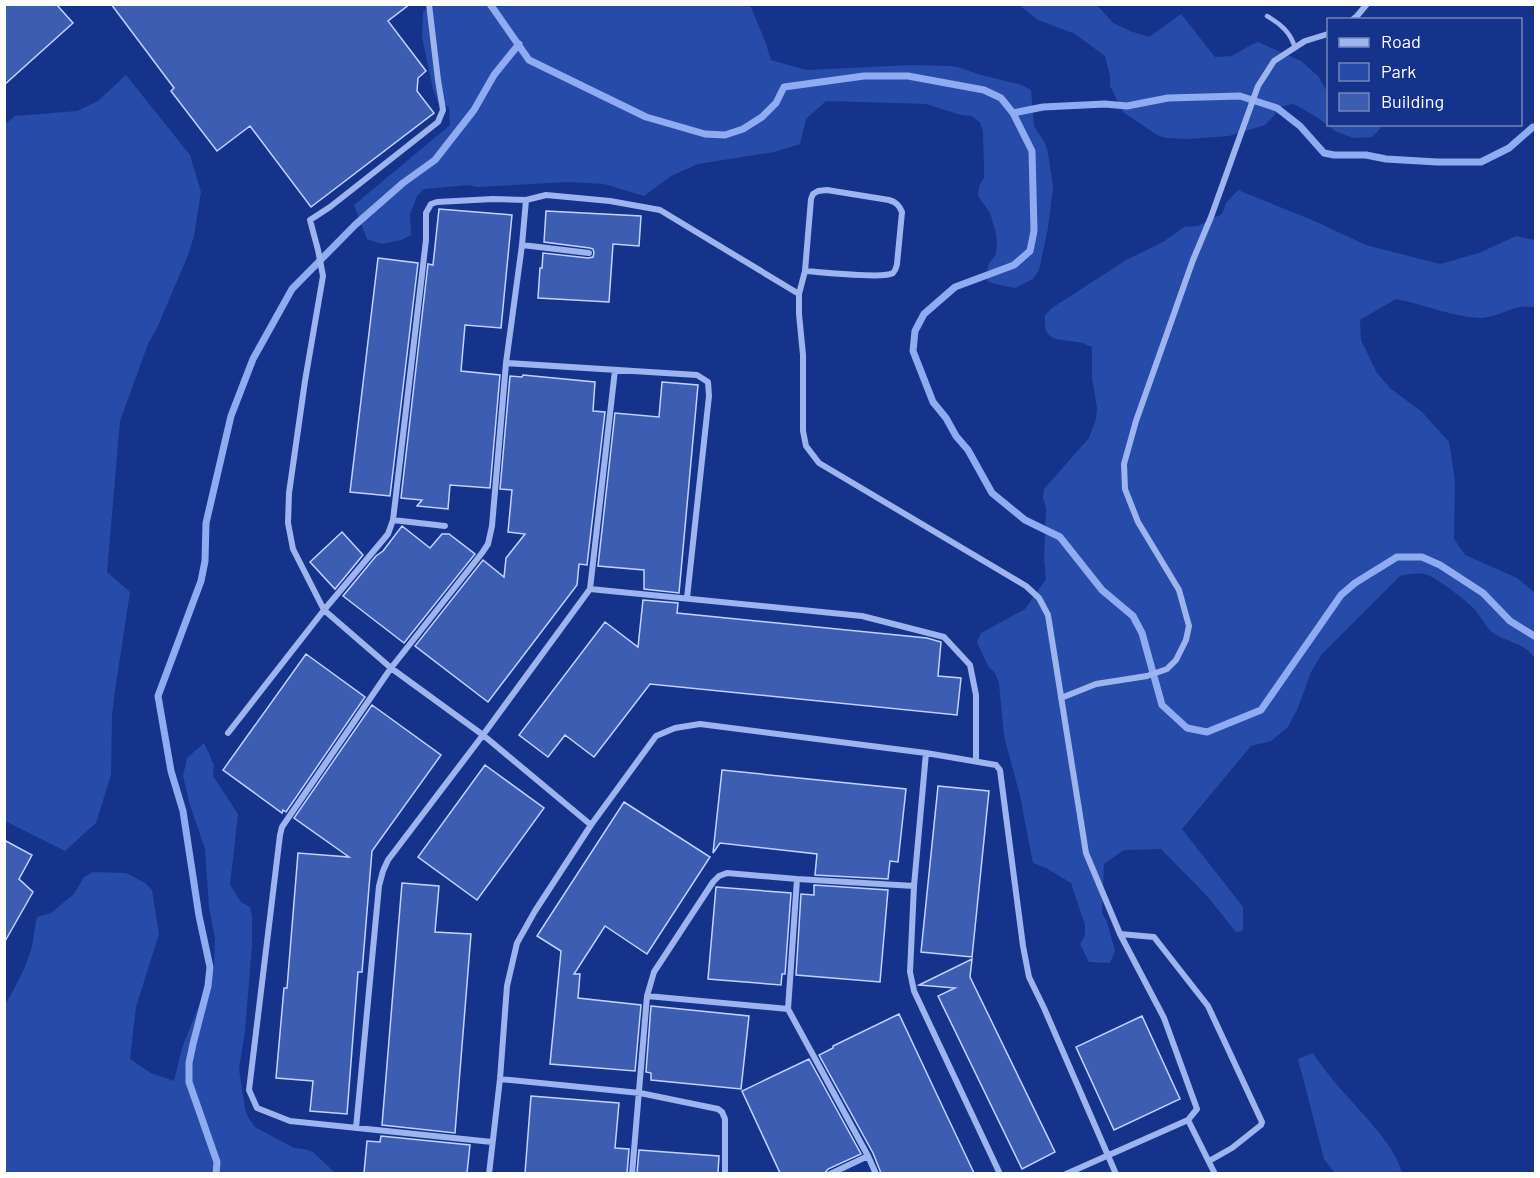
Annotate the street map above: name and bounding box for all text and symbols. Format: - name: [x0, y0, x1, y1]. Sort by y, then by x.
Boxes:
- legend: [1327, 18, 1522, 126]
- text: Road: [1381, 30, 1421, 52]
- text: Park: [1381, 60, 1416, 82]
- text: Building: [1381, 90, 1444, 112]

